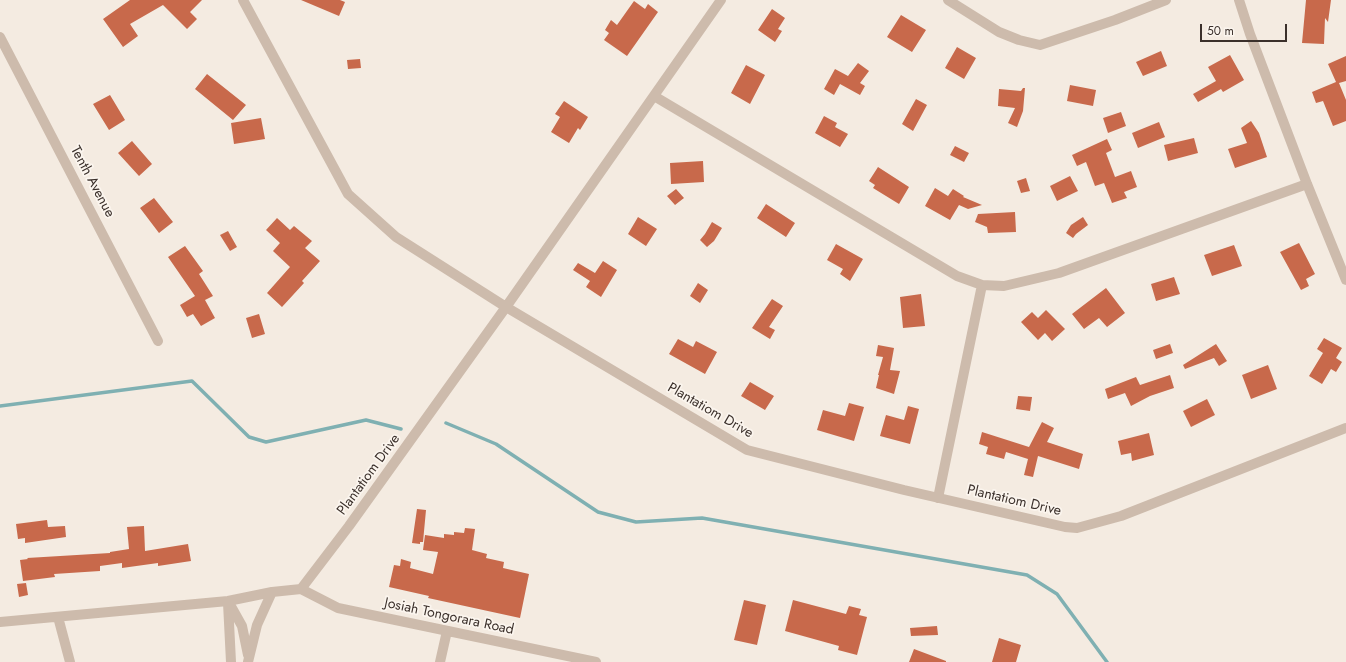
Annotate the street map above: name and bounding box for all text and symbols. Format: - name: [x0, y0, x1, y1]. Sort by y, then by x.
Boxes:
- scale bar: [1202, 16, 1289, 42]
- text: 50 m: [1207, 22, 1234, 40]
- street label: Tenth Avenue: [66, 144, 118, 220]
- street label: Plantatiom Drive: [664, 380, 756, 442]
- street label: Plantatiom Drive: [334, 431, 404, 519]
- street label: Plantatiom Drive: [965, 482, 1063, 520]
- street label: Josiah Tongorara Road: [383, 595, 515, 639]

